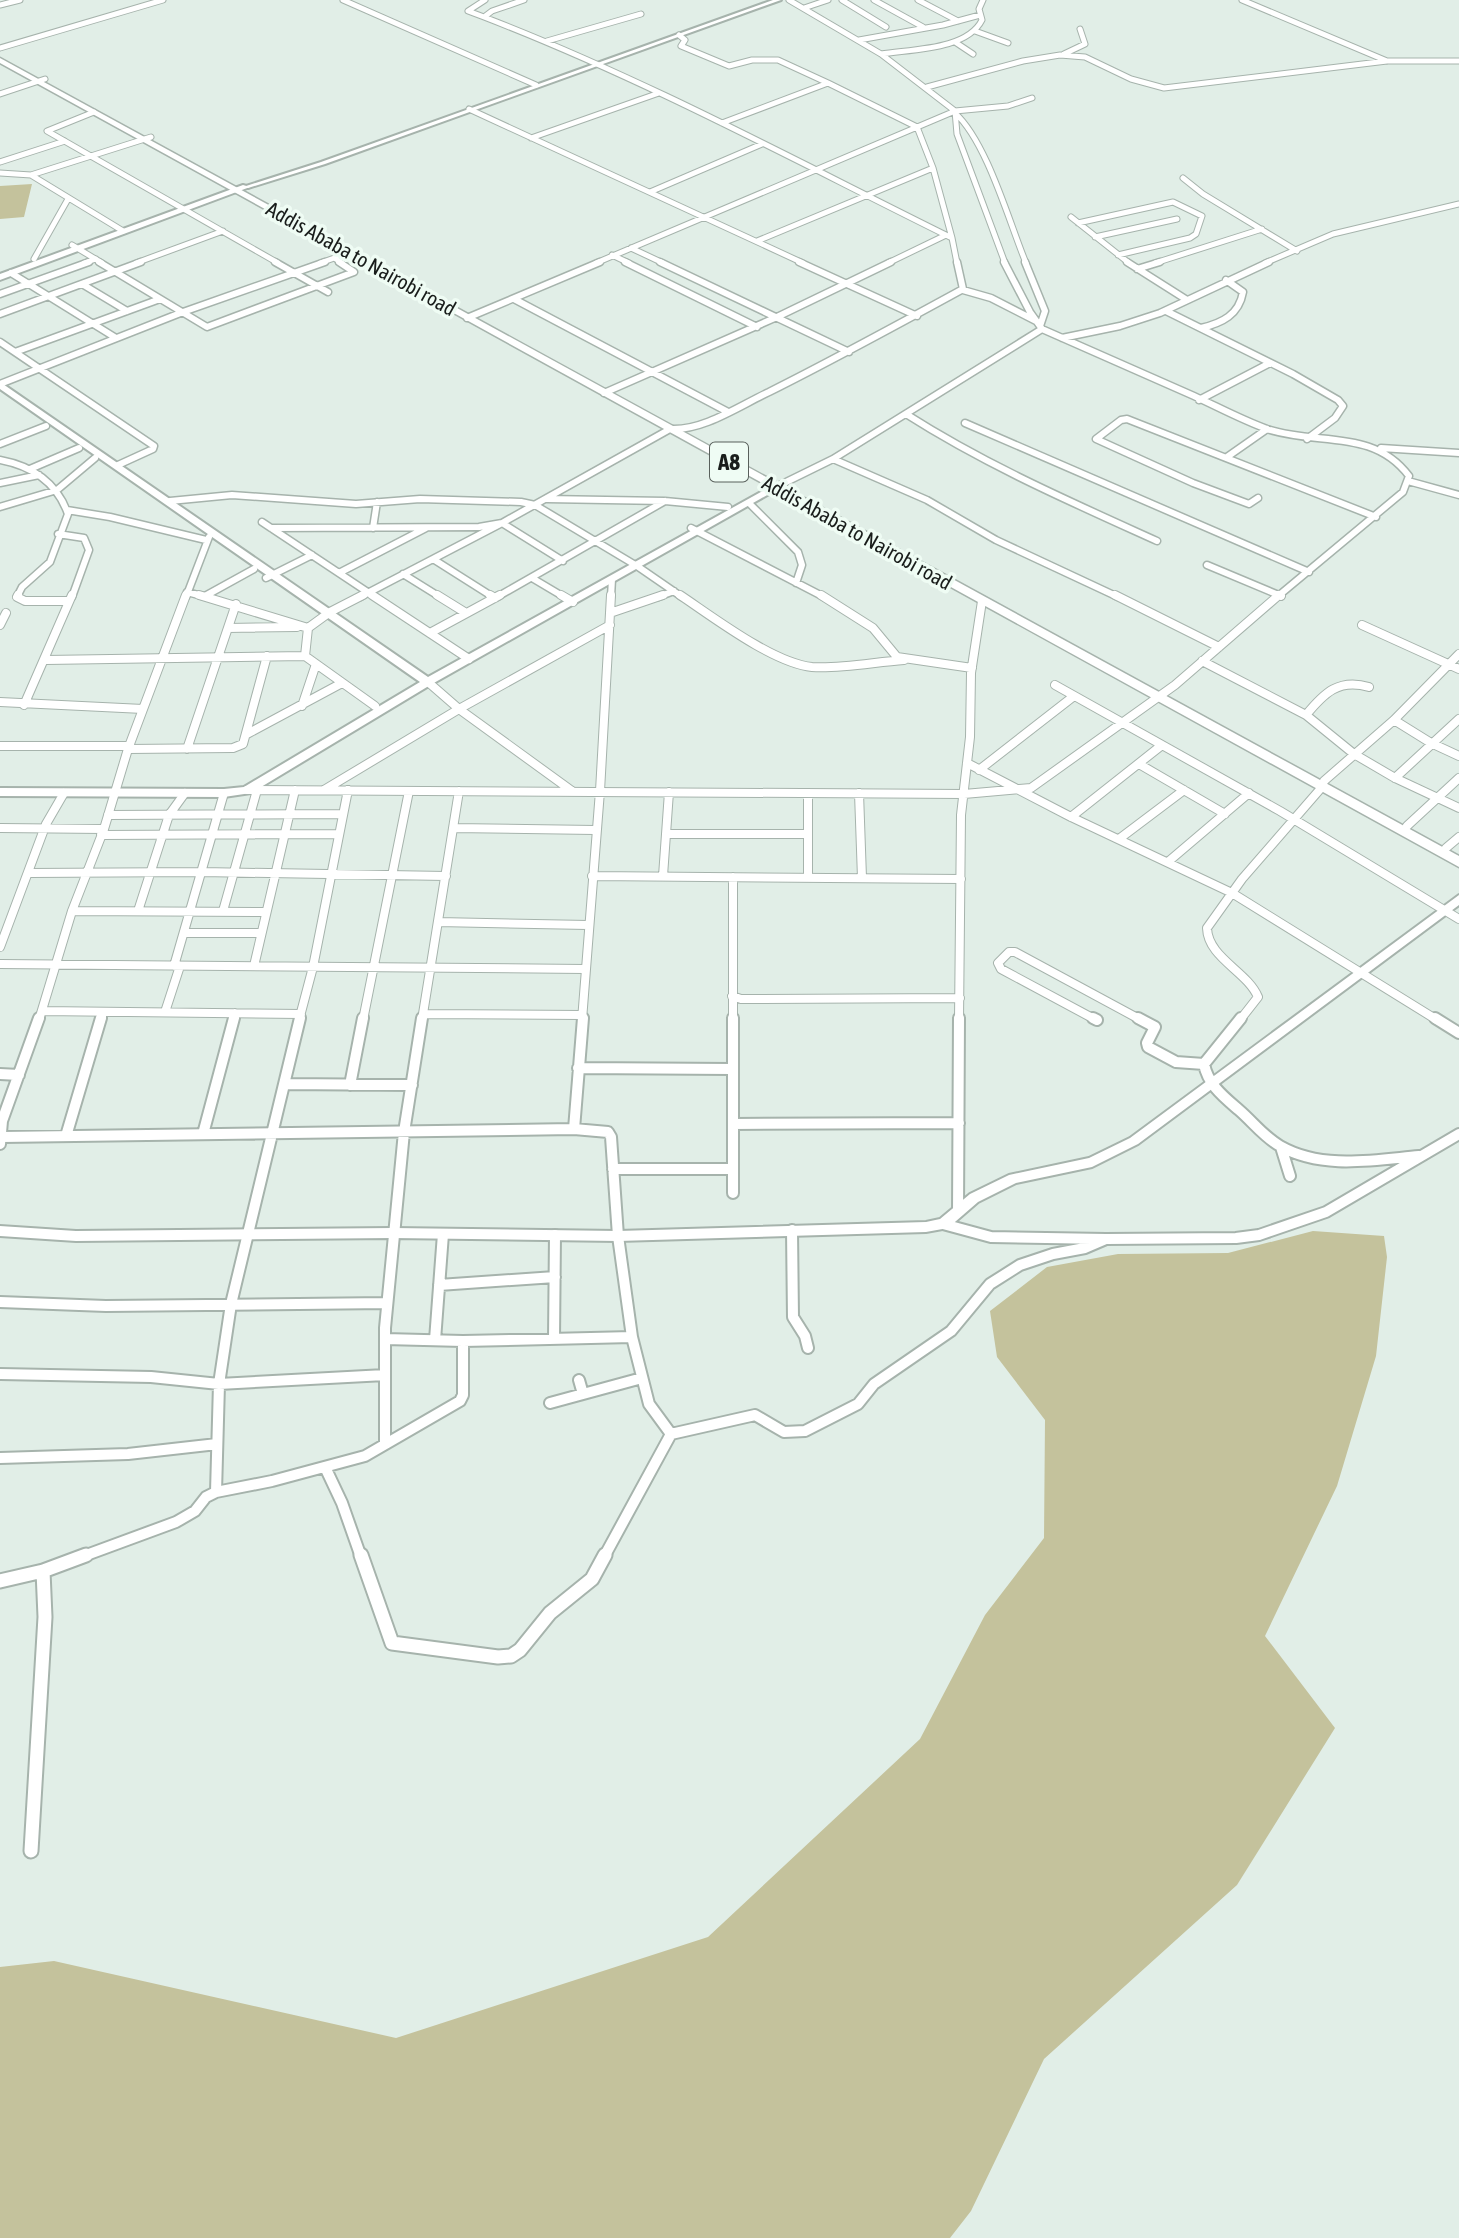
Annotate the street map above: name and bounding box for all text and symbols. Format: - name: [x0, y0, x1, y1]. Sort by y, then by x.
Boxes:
- street label: Addis Ababa to Nairobi road: [263, 196, 460, 320]
- road number: A8: [710, 442, 748, 482]
- street label: Addis Ababa to Nairobi road: [759, 470, 956, 594]

